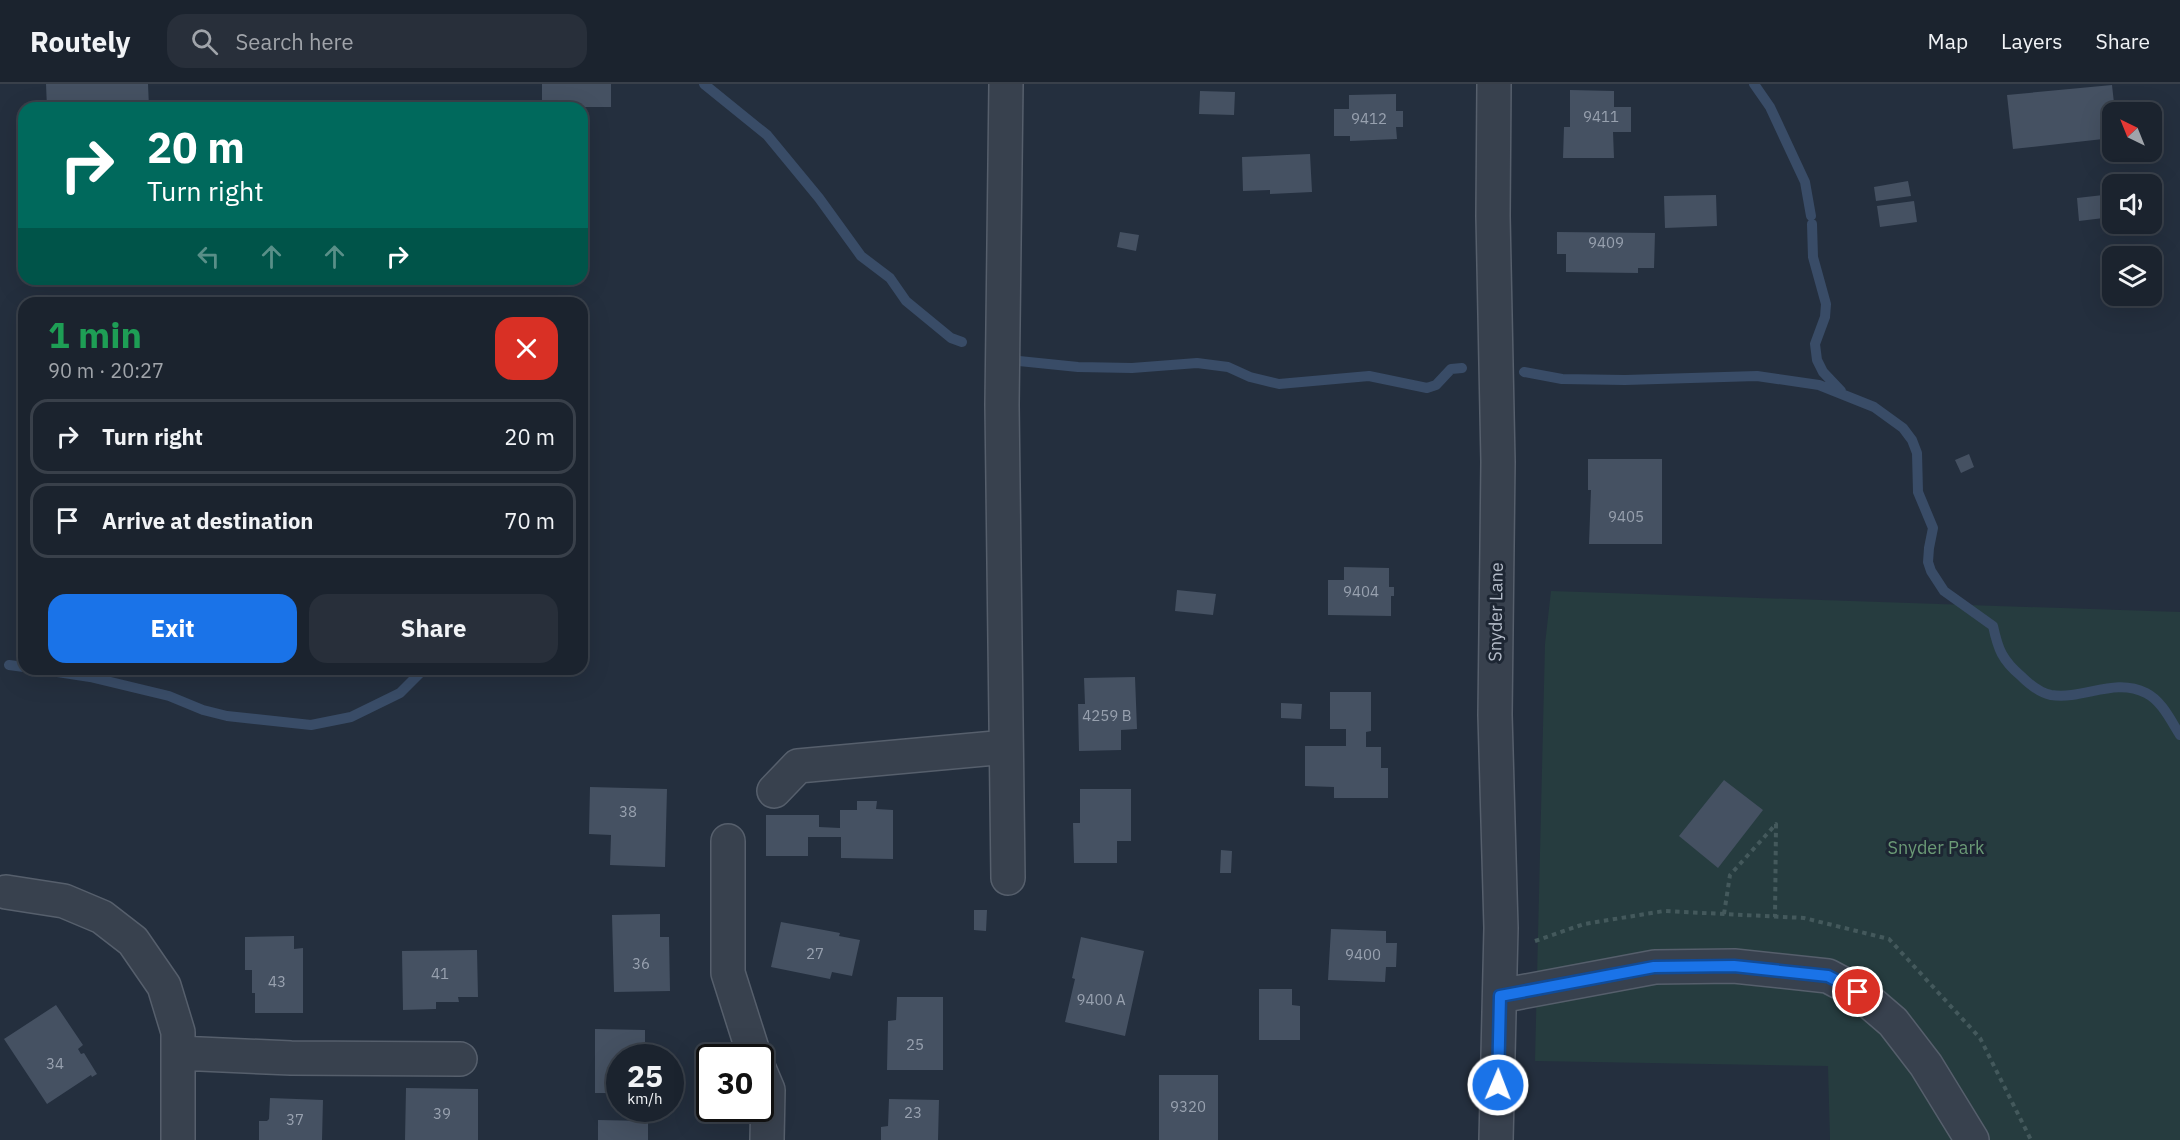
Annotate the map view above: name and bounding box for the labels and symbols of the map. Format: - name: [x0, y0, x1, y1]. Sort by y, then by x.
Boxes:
- north arrow: [2102, 102, 2162, 162]
- house number: 9411: [1583, 107, 1619, 126]
- house number: 9412: [1351, 109, 1387, 128]
- house number: 9409: [1588, 233, 1624, 252]
- house number: 9405: [1608, 507, 1644, 526]
- street label: Snyder Lane: [1483, 562, 1508, 662]
- house number: 9404: [1343, 582, 1379, 601]
- house number: 4259 B: [1082, 706, 1132, 725]
- house number: 38: [619, 802, 637, 821]
- park label: Snyder Park: [1887, 836, 1985, 859]
- house number: 27: [806, 944, 824, 963]
- house number: 9400: [1345, 945, 1381, 964]
- house number: 36: [632, 954, 650, 973]
- house number: 41: [431, 964, 449, 983]
- pin: [1832, 966, 1883, 1017]
- house number: 43: [268, 972, 286, 991]
- house number: 9400 A: [1076, 990, 1126, 1009]
- house number: 25: [906, 1035, 924, 1054]
- speed limit sign: 30: [696, 1044, 774, 1122]
- position arrow: [1466, 1053, 1530, 1117]
- house number: 34: [46, 1054, 64, 1073]
- house number: 9320: [1170, 1097, 1206, 1116]
- house number: 23: [904, 1103, 922, 1122]
- house number: 39: [433, 1104, 451, 1123]
- house number: 37: [286, 1110, 304, 1129]

